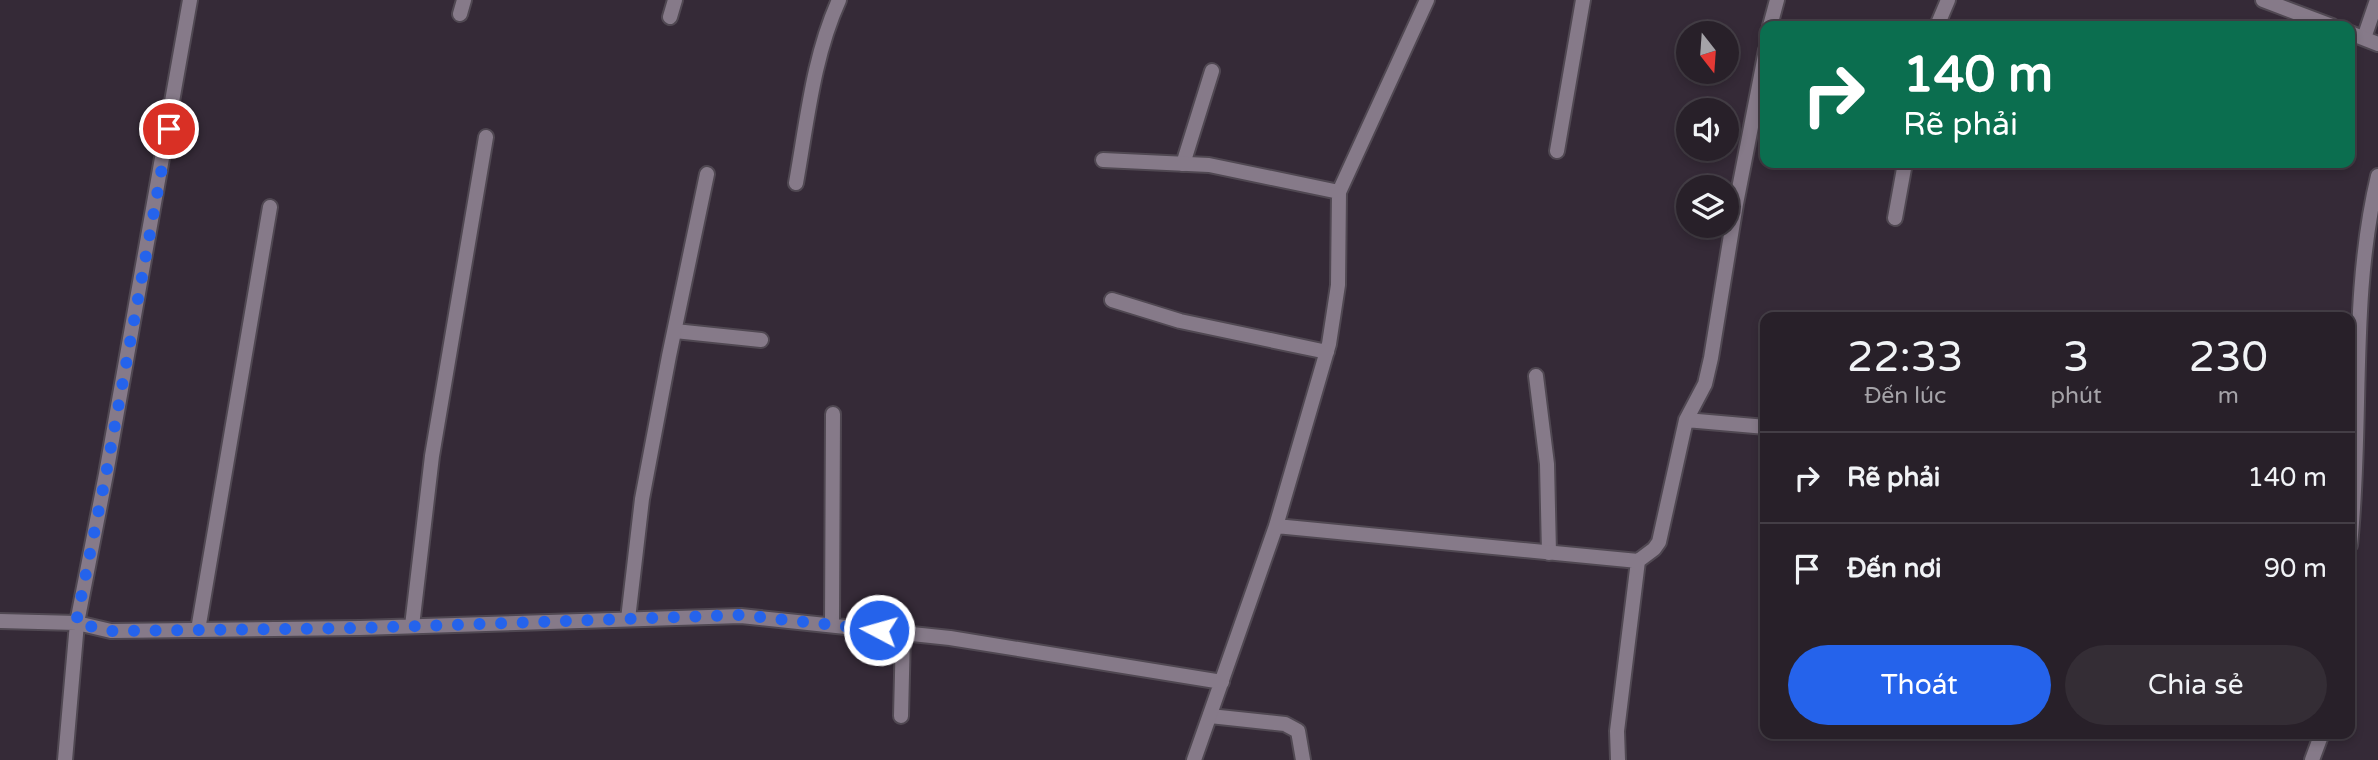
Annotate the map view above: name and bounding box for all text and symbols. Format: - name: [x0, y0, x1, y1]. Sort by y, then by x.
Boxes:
- north arrow: [1676, 21, 1740, 84]
- map controls: [1676, 21, 1739, 238]
- text: 140 m: [1903, 46, 2053, 105]
- icon: right: [1788, 49, 1879, 140]
- button: sound: [1676, 98, 1739, 161]
- pin: [139, 99, 199, 159]
- text: Rẽ phải: [1903, 106, 2018, 144]
- icon: arrive: [150, 110, 188, 148]
- button: layers: [1676, 175, 1739, 238]
- text: 22:33: [1847, 332, 1963, 383]
- text: 3: [2063, 332, 2089, 383]
- text: 230: [2189, 332, 2268, 383]
- text: Đến lúc: [1864, 382, 1946, 410]
- text: phút: [2051, 382, 2102, 410]
- text: m: [2218, 382, 2239, 410]
- icon: right: [1788, 459, 1826, 497]
- text: Rẽ phải: [1847, 462, 1940, 493]
- text: 140 m: [2247, 462, 2327, 493]
- icon: arrive: [1788, 550, 1826, 588]
- text: Đến nơi: [1847, 553, 1942, 584]
- text: 90 m: [2264, 553, 2327, 584]
- position arrow: [842, 593, 916, 667]
- button: Thoát: [1788, 645, 2051, 725]
- button: Chia sẻ: [2065, 645, 2327, 725]

